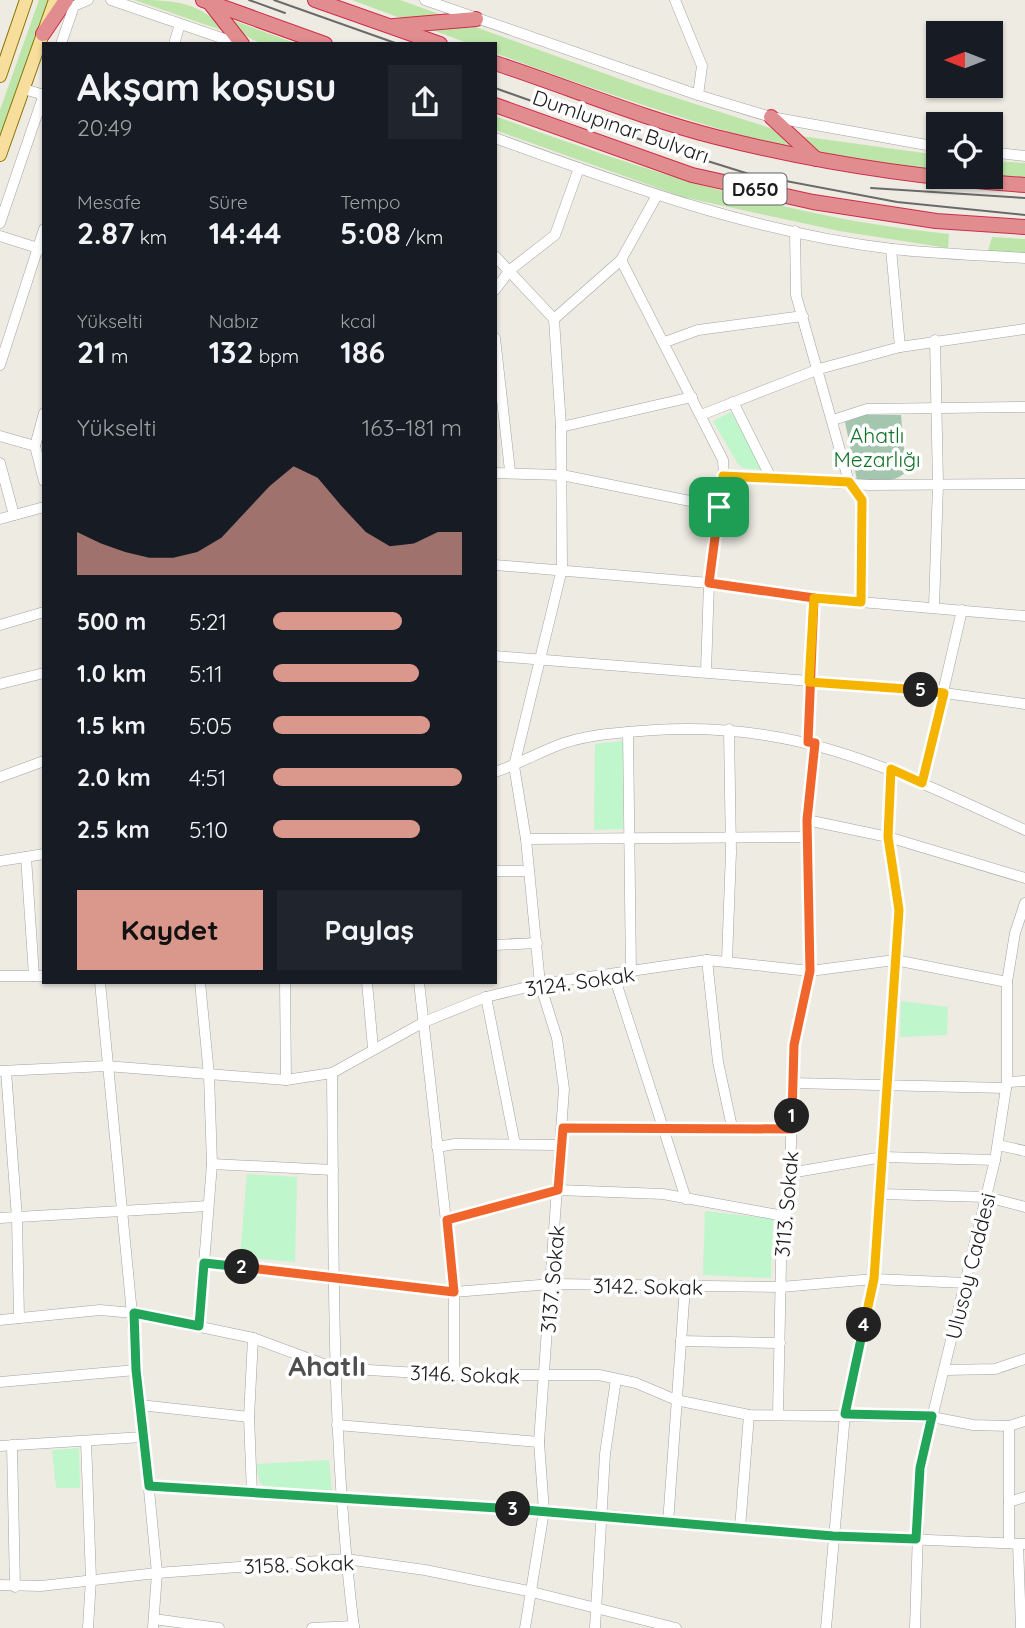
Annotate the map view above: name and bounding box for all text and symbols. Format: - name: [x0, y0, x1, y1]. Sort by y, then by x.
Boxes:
- north arrow: [926, 21, 1003, 98]
- map controls: [926, 21, 1003, 189]
- text: Akşam koşusu: [77, 63, 337, 111]
- button: share: [388, 65, 462, 139]
- street label: Dumlupınar Bulvarı: [529, 84, 713, 168]
- button: locate: [926, 112, 1003, 189]
- text: 20:49: [77, 113, 132, 142]
- road number: D650: [724, 174, 786, 204]
- text: Mesafe: [77, 190, 141, 214]
- text: Süre: [209, 190, 248, 214]
- text: Tempo: [340, 190, 401, 214]
- text: 2.87: [77, 214, 134, 252]
- text: 14:44: [209, 214, 281, 252]
- text: 5:08: [340, 214, 401, 252]
- text: km: [134, 225, 167, 249]
- text: /km: [401, 225, 443, 249]
- text: Yükselti: [77, 309, 143, 333]
- text: Nabız: [209, 309, 259, 333]
- text: kcal: [340, 309, 376, 333]
- text: 21: [77, 333, 106, 371]
- text: 132: [209, 333, 254, 371]
- text: 186: [340, 333, 385, 371]
- text: m: [106, 344, 128, 368]
- text: bpm: [254, 344, 299, 368]
- text: Yükselti: [77, 413, 156, 442]
- text: 163–181 m: [362, 413, 462, 442]
- park label: Ahatlı Mezarlığı: [833, 422, 921, 472]
- pin: [689, 477, 749, 537]
- icon: arrive: [700, 488, 738, 526]
- text: 500 m: [77, 607, 146, 636]
- text: 5:21: [189, 607, 227, 636]
- text: 1.0 km: [77, 659, 147, 688]
- text: 5:11: [189, 659, 223, 688]
- pin: 5: [904, 672, 939, 708]
- text: 5: [915, 677, 926, 701]
- text: 1.5 km: [77, 711, 146, 740]
- text: 5:05: [189, 711, 232, 740]
- text: 2.0 km: [77, 763, 151, 792]
- text: 4:51: [189, 763, 226, 792]
- text: 2.5 km: [77, 815, 150, 844]
- text: 5:10: [189, 815, 228, 844]
- button: Kaydet: [77, 890, 263, 970]
- button: Paylaş: [277, 890, 462, 970]
- street label: 3124. Sokak: [524, 960, 636, 1002]
- pin: 1: [774, 1098, 810, 1134]
- text: 1: [788, 1103, 795, 1127]
- street label: 3113. Sokak: [768, 1150, 804, 1258]
- street label: Ulusoy Caddesi: [939, 1190, 1001, 1342]
- street label: 3137. Sokak: [534, 1224, 570, 1334]
- pin: 2: [224, 1250, 260, 1284]
- text: 2: [236, 1254, 247, 1278]
- street label: 3142. Sokak: [593, 1272, 703, 1300]
- pin: 4: [846, 1308, 882, 1342]
- text: 4: [858, 1312, 869, 1336]
- district label: Ahatlı: [288, 1348, 366, 1383]
- street label: 3146. Sokak: [410, 1359, 520, 1389]
- pin: 3: [496, 1492, 530, 1526]
- text: 3: [507, 1496, 518, 1520]
- street label: 3158. Sokak: [243, 1549, 355, 1579]

